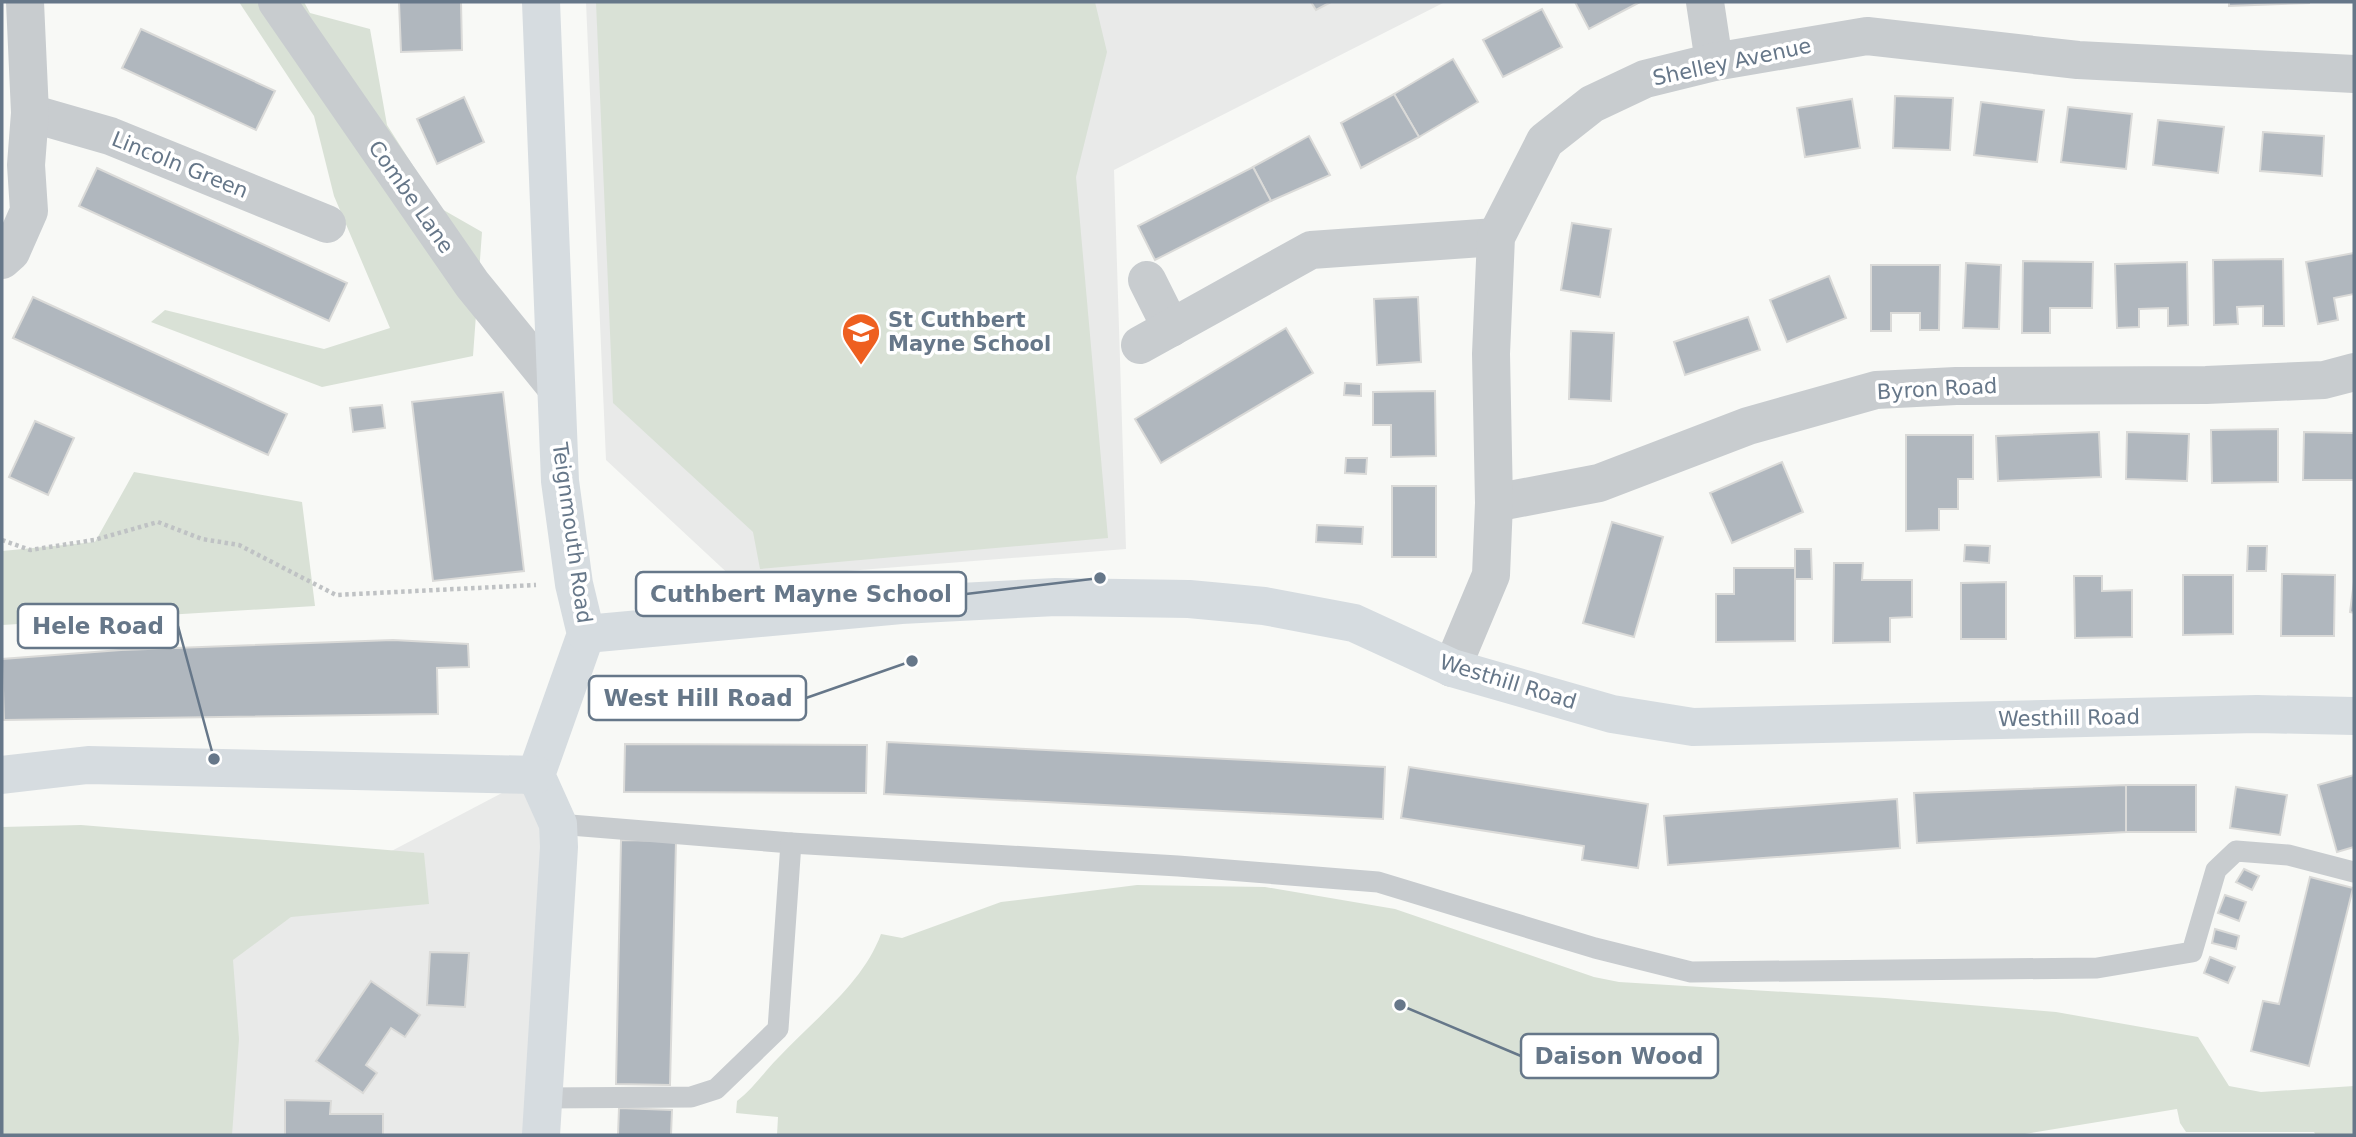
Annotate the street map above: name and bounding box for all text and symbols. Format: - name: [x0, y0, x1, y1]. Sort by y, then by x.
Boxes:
- street label: Shelley Avenue: [1651, 33, 1813, 91]
- street label: Lincoln Green: [108, 127, 252, 203]
- street label: Combe Lane: [363, 136, 459, 258]
- place label: St Cuthbert Mayne School: [888, 308, 1051, 356]
- school or university icon: St Cuthbert Mayne School: [840, 311, 882, 366]
- street label: Byron Road: [1876, 374, 1998, 404]
- street label: Teignmouth Road: [547, 440, 597, 625]
- callout: Cuthbert Mayne School: [636, 572, 966, 616]
- text: Cuthbert Mayne School: [650, 581, 952, 607]
- callout: Hele Road: [18, 604, 178, 648]
- text: Hele Road: [32, 613, 164, 639]
- street label: Westhill Road: [1437, 650, 1579, 714]
- callout: West Hill Road: [589, 676, 806, 720]
- text: West Hill Road: [603, 685, 793, 711]
- street label: Westhill Road: [1998, 705, 2140, 731]
- callout: Daison Wood: [1521, 1034, 1718, 1078]
- text: Daison Wood: [1535, 1043, 1704, 1069]

